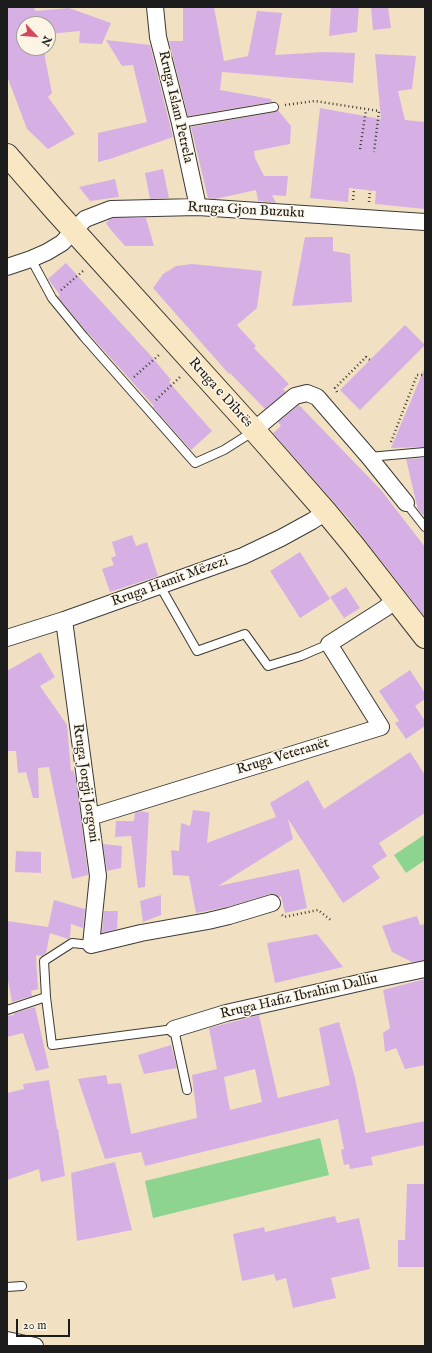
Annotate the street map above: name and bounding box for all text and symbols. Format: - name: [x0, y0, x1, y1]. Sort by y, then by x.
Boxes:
- north arrow: [16, 16, 56, 56]
- text: N: [38, 33, 54, 48]
- street label: Rruga Islam Petrela: [154, 49, 196, 165]
- street label: Rruga Gjon Buzuku: [187, 200, 305, 222]
- street label: Rruga e Dibrës: [184, 355, 256, 431]
- street label: Rruga Hamit Mëzezi: [109, 553, 231, 611]
- street label: Rruga Jorgji Jorgoni: [68, 723, 102, 843]
- street label: Rruga Veteranët: [235, 735, 331, 779]
- street label: Rruga Hafiz Ibrahim Dalliu: [219, 971, 379, 1023]
- scale bar: [18, 1311, 72, 1337]
- text: 20 m: [23, 1318, 46, 1333]

